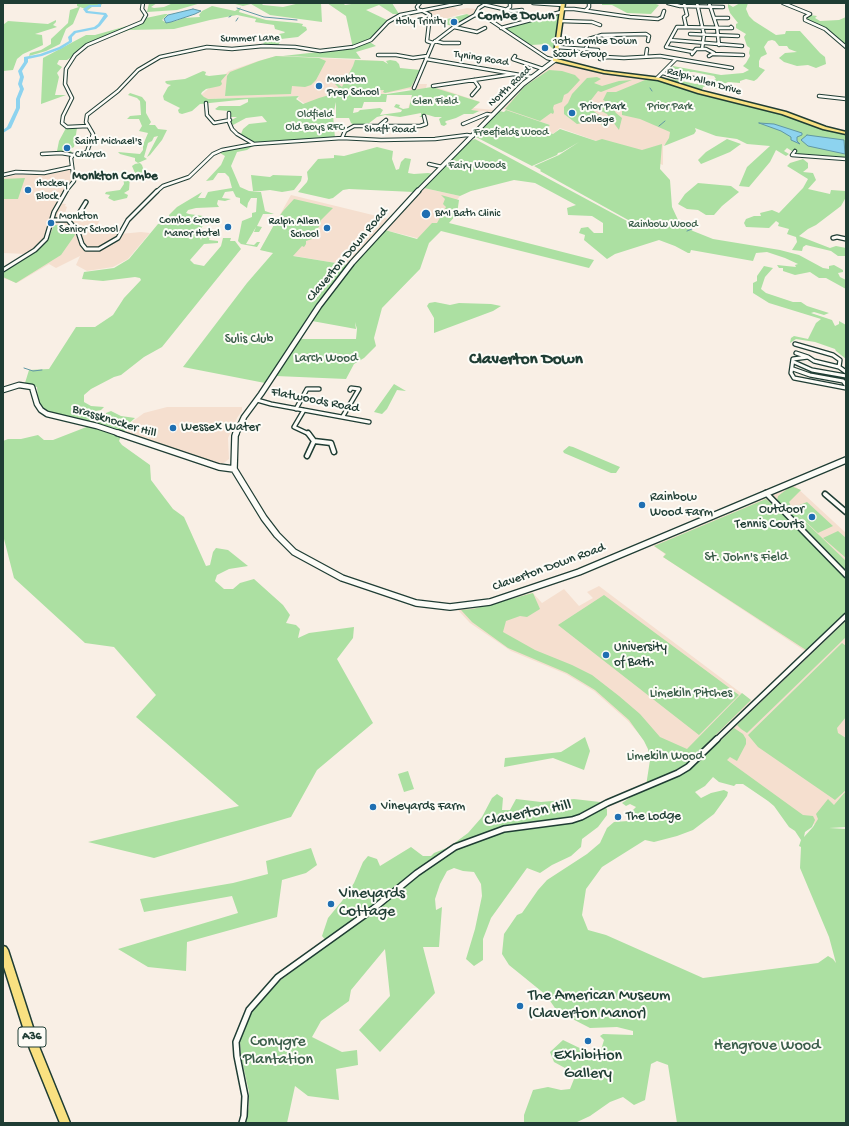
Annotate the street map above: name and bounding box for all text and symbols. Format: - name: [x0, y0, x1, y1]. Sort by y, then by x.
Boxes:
- district label: Combe Down: [478, 9, 554, 25]
- place label: Holy Trinity: [396, 15, 446, 29]
- marker: Holy Trinity: [449, 17, 459, 27]
- street label: Summer Lane: [220, 32, 280, 46]
- place label: 10th Combe Down Scout Group: [553, 35, 637, 61]
- marker: 10th Combe Down Scout Group: [540, 43, 550, 53]
- street label: Tyning Road: [453, 48, 509, 70]
- street label: North Road: [486, 64, 534, 110]
- street label: Ralph Allen Drive: [665, 65, 743, 99]
- place label: Monkton Prep School: [327, 73, 379, 99]
- marker: Monkton Prep School: [314, 81, 324, 91]
- park label: Glen Field: [412, 95, 458, 109]
- place label: Prior Park College: [580, 100, 626, 126]
- park label: Prior Park: [647, 100, 693, 114]
- park label: Oldfield Old Boys RFC: [286, 108, 344, 134]
- marker: Prior Park College: [567, 108, 577, 118]
- street label: Shaft Road: [364, 123, 416, 137]
- park label: Freefields Wood: [473, 126, 549, 140]
- place label: Saint Michael's Church: [75, 135, 142, 161]
- marker: Saint Michael's Church: [62, 143, 72, 153]
- park label: Fairy Woods: [448, 159, 506, 173]
- district label: Monkton Combe: [72, 169, 158, 185]
- place label: Hockey Block: [36, 177, 68, 203]
- marker: Hockey Block: [23, 185, 33, 195]
- street label: Claverton Down Road: [304, 205, 392, 305]
- place label: BMI Bath Clinic: [435, 207, 500, 221]
- marker: BMI Bath Clinic: [420, 208, 432, 220]
- place label: Monkton Senior School: [59, 210, 118, 236]
- place label: Combe Grove Manor Hotel: [159, 214, 220, 240]
- place label: Ralph Allen School: [269, 215, 319, 241]
- marker: Monkton Senior School: [46, 218, 56, 228]
- park label: Rainbow Wood: [628, 218, 698, 232]
- marker: Combe Grove Manor Hotel: [223, 222, 233, 232]
- marker: Ralph Allen School: [322, 223, 332, 233]
- park label: Sulis Club: [225, 332, 273, 348]
- district label: Claverton Down: [469, 350, 583, 370]
- park label: Larch Wood: [294, 351, 358, 367]
- street label: Flatwoods Road: [270, 385, 360, 417]
- street label: Brassknocker Hill: [70, 402, 158, 442]
- place label: Wessex Water: [181, 420, 260, 436]
- marker: Wessex Water: [168, 423, 178, 433]
- place label: Rainbow Wood Farm: [650, 490, 713, 521]
- marker: Rainbow Wood Farm: [637, 500, 647, 510]
- place label: Outdoor Tennis Courts: [735, 502, 804, 533]
- marker: Outdoor Tennis Courts: [807, 512, 817, 522]
- street label: Claverton Down Road: [491, 540, 607, 596]
- park label: St. John's Field: [704, 550, 788, 566]
- place label: University of Bath: [614, 640, 667, 671]
- marker: University of Bath: [601, 650, 611, 660]
- park label: Limekiln Pitches: [650, 686, 732, 702]
- park label: Limekiln Wood: [627, 749, 703, 765]
- street label: Claverton Hill: [483, 796, 573, 832]
- place label: Vineyards Farm: [381, 799, 465, 815]
- marker: Vineyards Farm: [368, 802, 378, 812]
- place label: The Lodge: [626, 809, 681, 825]
- marker: The Lodge: [613, 812, 623, 822]
- place label: Vineyards Cottage: [339, 885, 405, 923]
- marker: Vineyards Cottage: [326, 899, 336, 909]
- place label: The American Museum (Claverton Manor): [528, 987, 670, 1025]
- marker: The American Museum (Claverton Manor): [515, 1001, 525, 1011]
- road number: A36: [18, 1027, 46, 1047]
- park label: Conygre Plantation: [243, 1033, 313, 1071]
- marker: Exhibition Gallery: [583, 1036, 593, 1046]
- park label: Hengrove Wood: [714, 1037, 820, 1057]
- place label: Exhibition Gallery: [554, 1047, 622, 1085]

